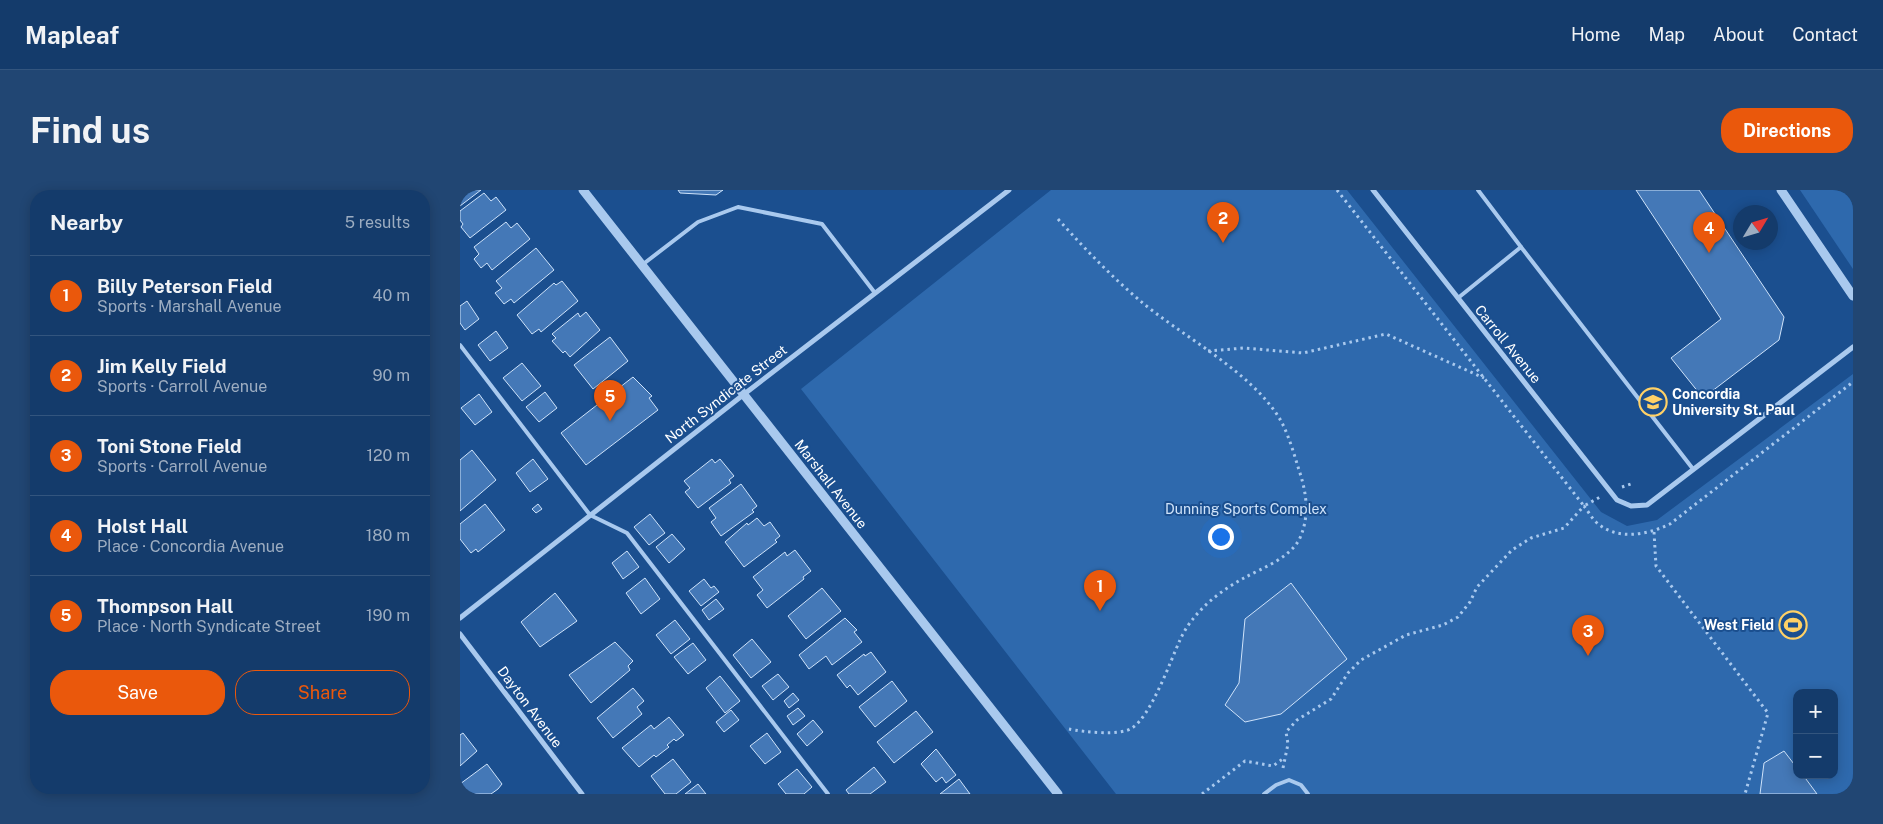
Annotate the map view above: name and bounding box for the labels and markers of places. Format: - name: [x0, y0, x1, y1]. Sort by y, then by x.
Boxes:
- pin: 2: [1207, 202, 1239, 243]
- pin: 4: [1693, 212, 1725, 253]
- pin: 5: [594, 380, 626, 421]
- place label: Concordia University St. Paul: [1672, 386, 1795, 418]
- school or university icon: Concordia University St. Paul: [1638, 387, 1668, 417]
- pin: 1: [1084, 570, 1116, 611]
- sports icon: West Field: [1778, 610, 1808, 640]
- pin: 3: [1572, 615, 1604, 656]
- place label: West Field: [1704, 617, 1774, 633]

